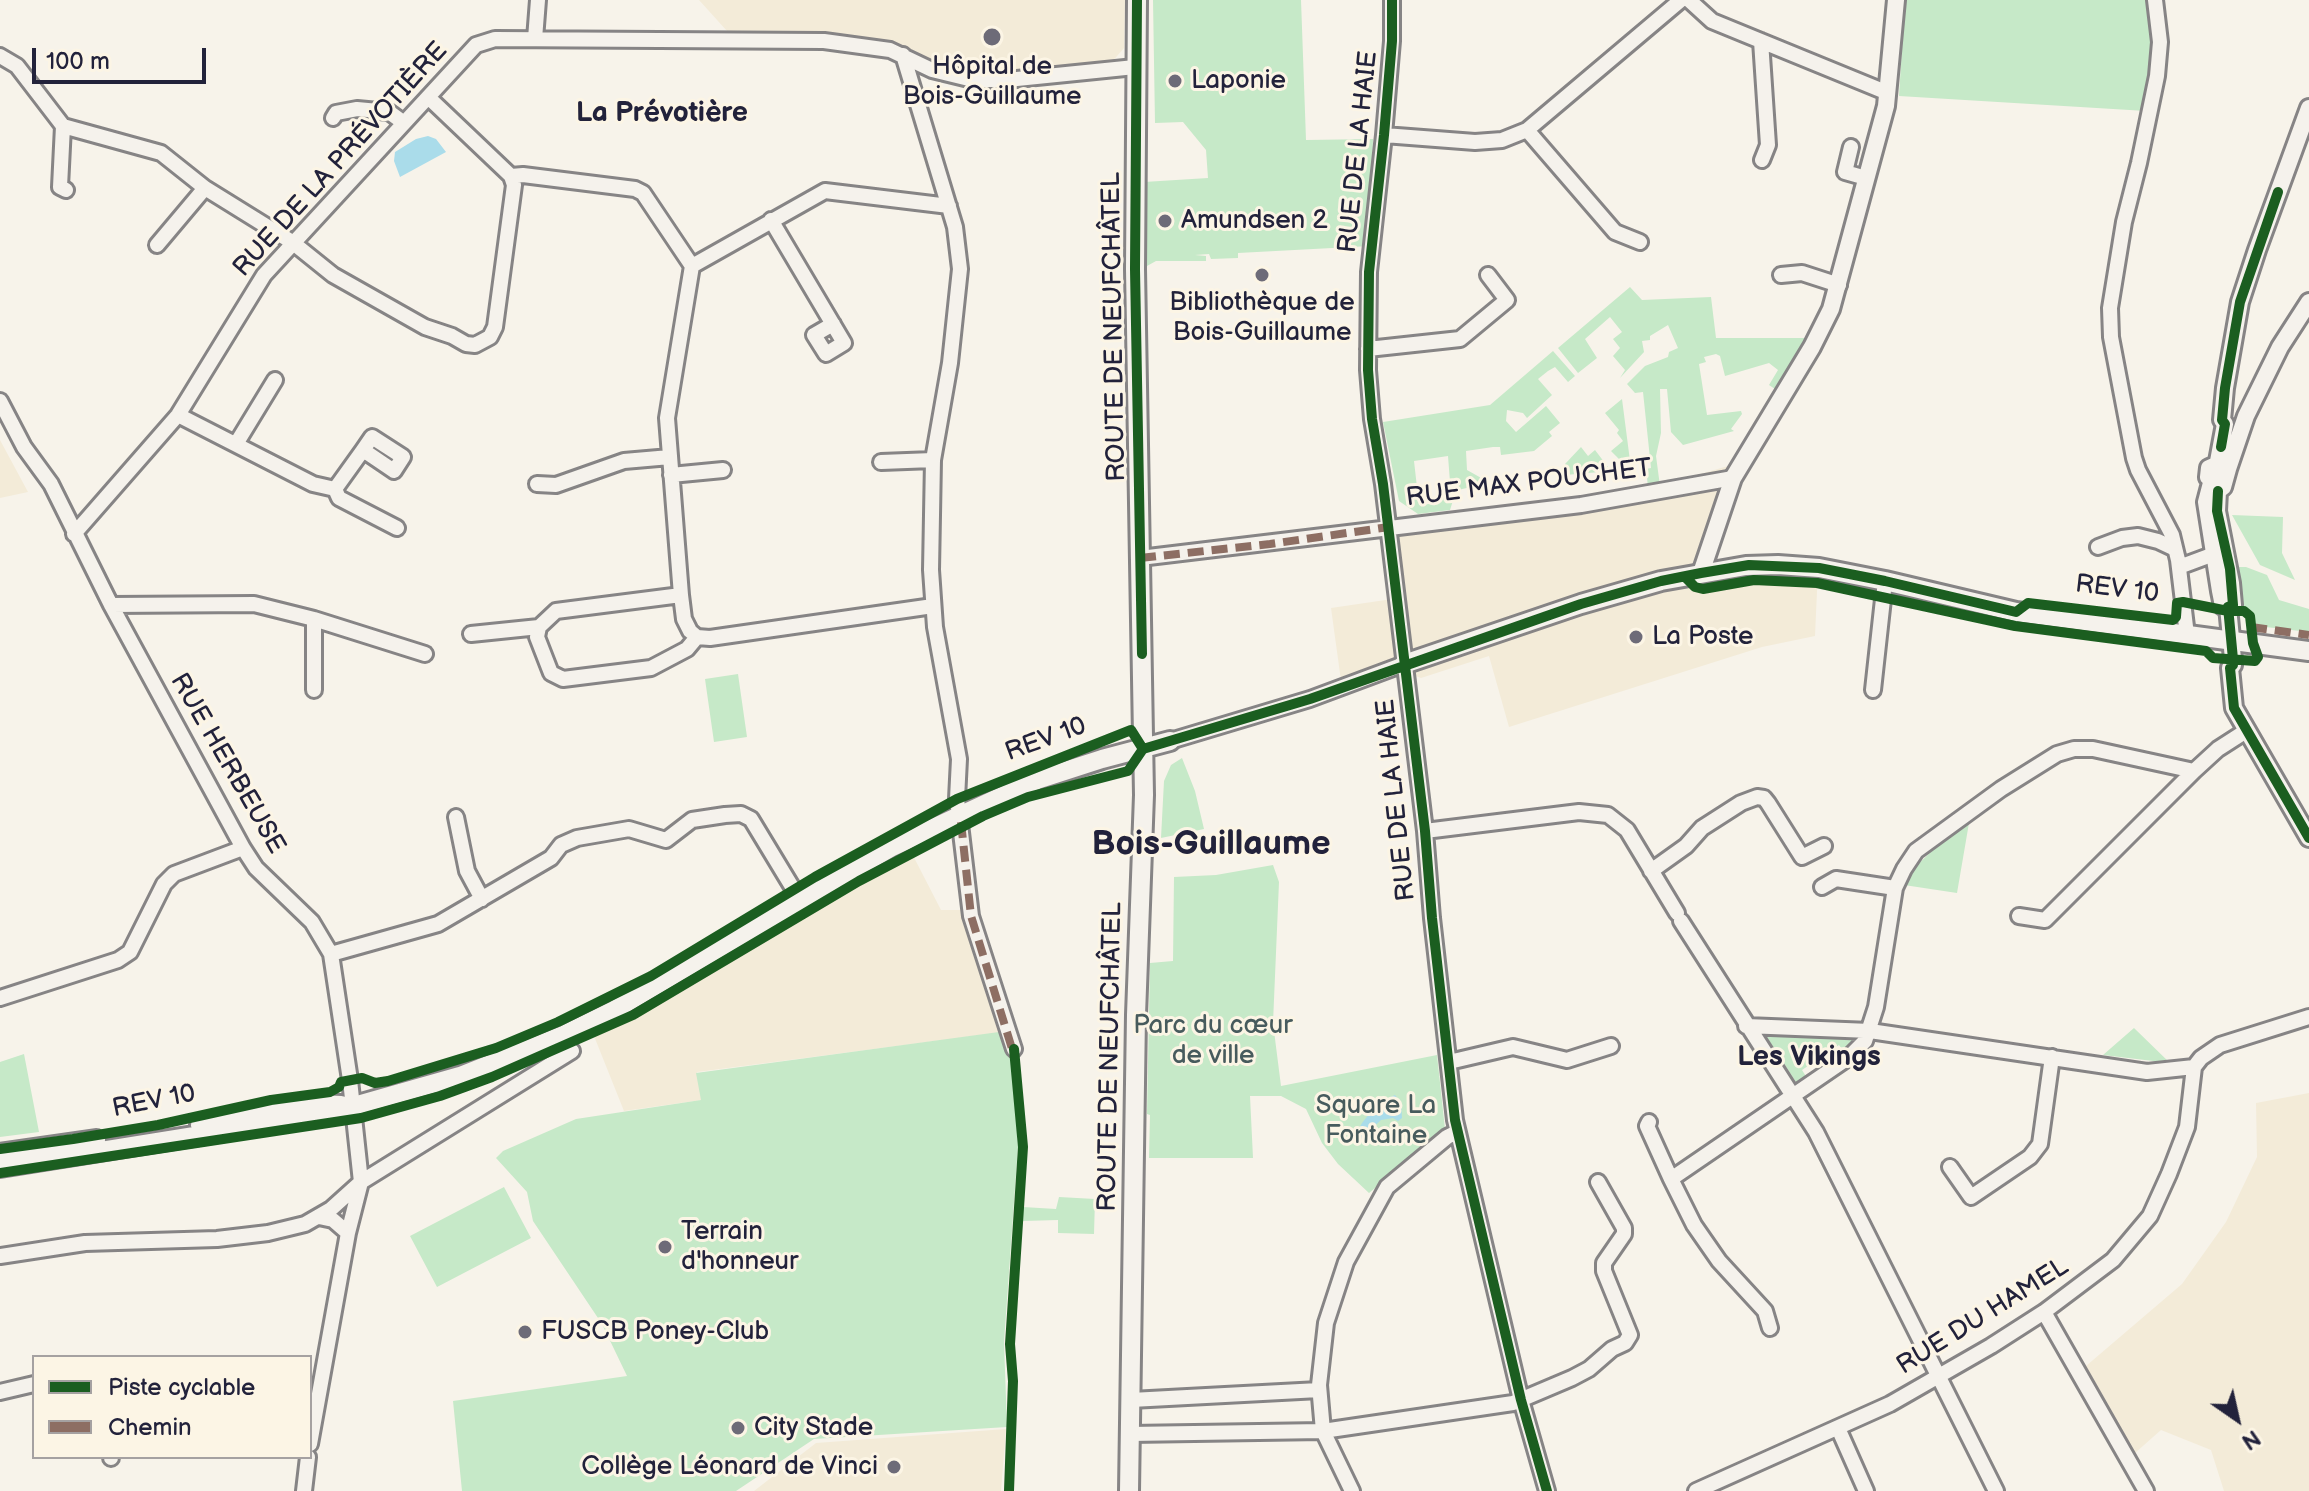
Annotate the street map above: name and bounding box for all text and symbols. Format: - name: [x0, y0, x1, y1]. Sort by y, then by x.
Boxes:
- marker: Hôpital de Bois-Guillaume: [981, 26, 1003, 48]
- scale bar: [36, 32, 210, 82]
- street label: RUE DE LA PRÉVOTIÈRE: [227, 36, 455, 284]
- text: 100 m: [46, 47, 110, 76]
- street label: RUE DE LA HAIE: [1333, 50, 1385, 254]
- place label: Hôpital de Bois-Guillaume: [903, 51, 1081, 112]
- place label: Laponie: [1191, 65, 1286, 97]
- marker: Laponie: [1166, 72, 1184, 90]
- district label: La Prévotière: [576, 97, 748, 131]
- street label: ROUTE DE NEUFCHÂTEL: [1097, 172, 1133, 482]
- place label: Amundsen 2: [1181, 205, 1328, 237]
- marker: Amundsen 2: [1156, 212, 1174, 230]
- marker: Bibliothèque de Bois-Guillaume: [1253, 266, 1271, 284]
- place label: Bibliothèque de Bois-Guillaume: [1169, 287, 1355, 348]
- street label: RUE MAX POUCHET: [1404, 453, 1654, 515]
- street label: REV 10: [2073, 569, 2161, 611]
- place label: La Poste: [1652, 621, 1753, 653]
- marker: La Poste: [1627, 628, 1645, 646]
- street label: RUE HERBEUSE: [163, 668, 291, 860]
- street label: RUE DE LA HAIE: [1371, 698, 1423, 902]
- street label: REV 10: [1001, 711, 1091, 769]
- district label: Bois-Guillaume: [1092, 825, 1330, 865]
- street label: ROUTE DE NEUFCHÂTEL: [1093, 902, 1129, 1212]
- park label: Parc du cœur de ville: [1133, 1010, 1293, 1072]
- district label: Les Vikings: [1737, 1041, 1881, 1075]
- street label: REV 10: [110, 1079, 198, 1125]
- park label: Square La Fontaine: [1316, 1090, 1436, 1152]
- place label: Terrain d'honneur: [681, 1216, 798, 1278]
- marker: Terrain d'honneur: [656, 1238, 674, 1256]
- street label: RUE DU HAMEL: [1892, 1252, 2074, 1382]
- place label: FUSCB Poney-Club: [541, 1316, 769, 1348]
- marker: FUSCB Poney-Club: [516, 1323, 534, 1341]
- legend: [32, 1355, 312, 1459]
- text: Piste cyclable: [108, 1373, 255, 1402]
- north arrow: [2197, 1379, 2277, 1459]
- place label: City Stade: [754, 1412, 873, 1444]
- text: Chemin: [108, 1413, 192, 1442]
- marker: City Stade: [729, 1419, 747, 1437]
- text: N: [2236, 1423, 2265, 1455]
- place label: Collège Léonard de Vinci: [581, 1451, 878, 1483]
- marker: Collège Léonard de Vinci: [885, 1458, 903, 1476]

